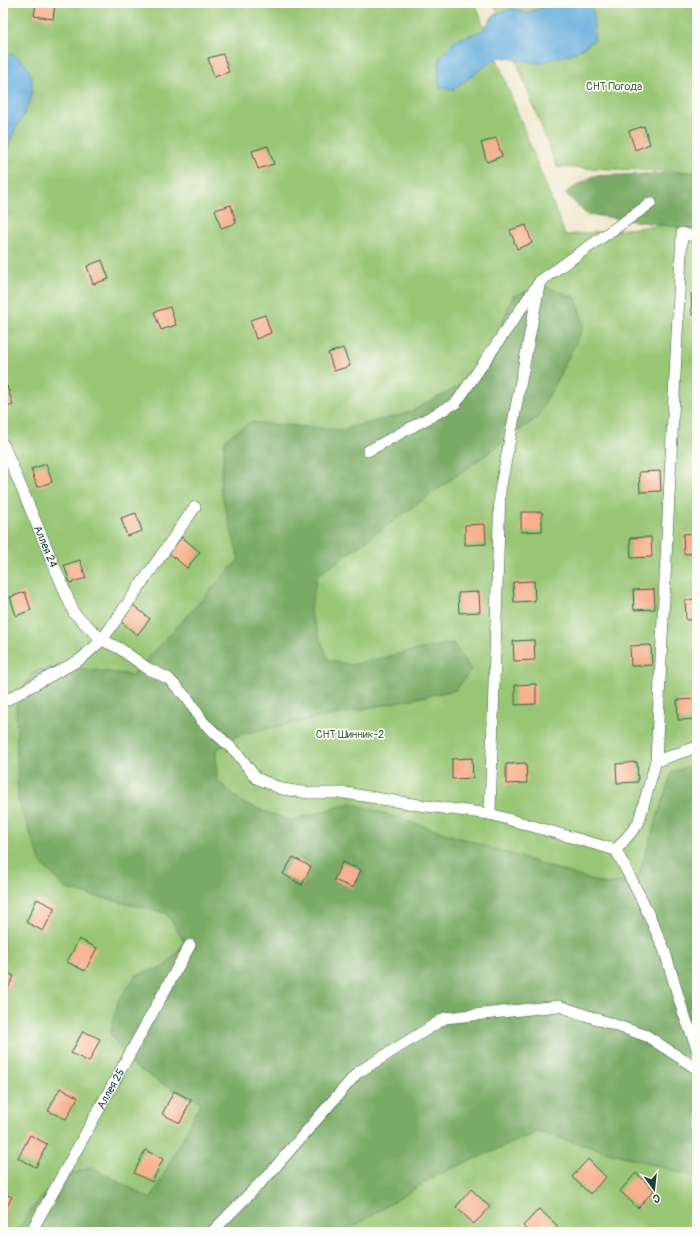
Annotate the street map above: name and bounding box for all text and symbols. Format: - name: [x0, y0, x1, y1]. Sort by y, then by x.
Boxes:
- park label: СНТ Погода: [586, 80, 642, 93]
- street label: Аллея 24: [31, 524, 60, 570]
- park label: СНТ Шинник-2: [316, 728, 384, 741]
- street label: Аллея 25: [95, 1066, 127, 1111]
- north arrow: [634, 1169, 674, 1209]
- text: С: [651, 1191, 661, 1205]

